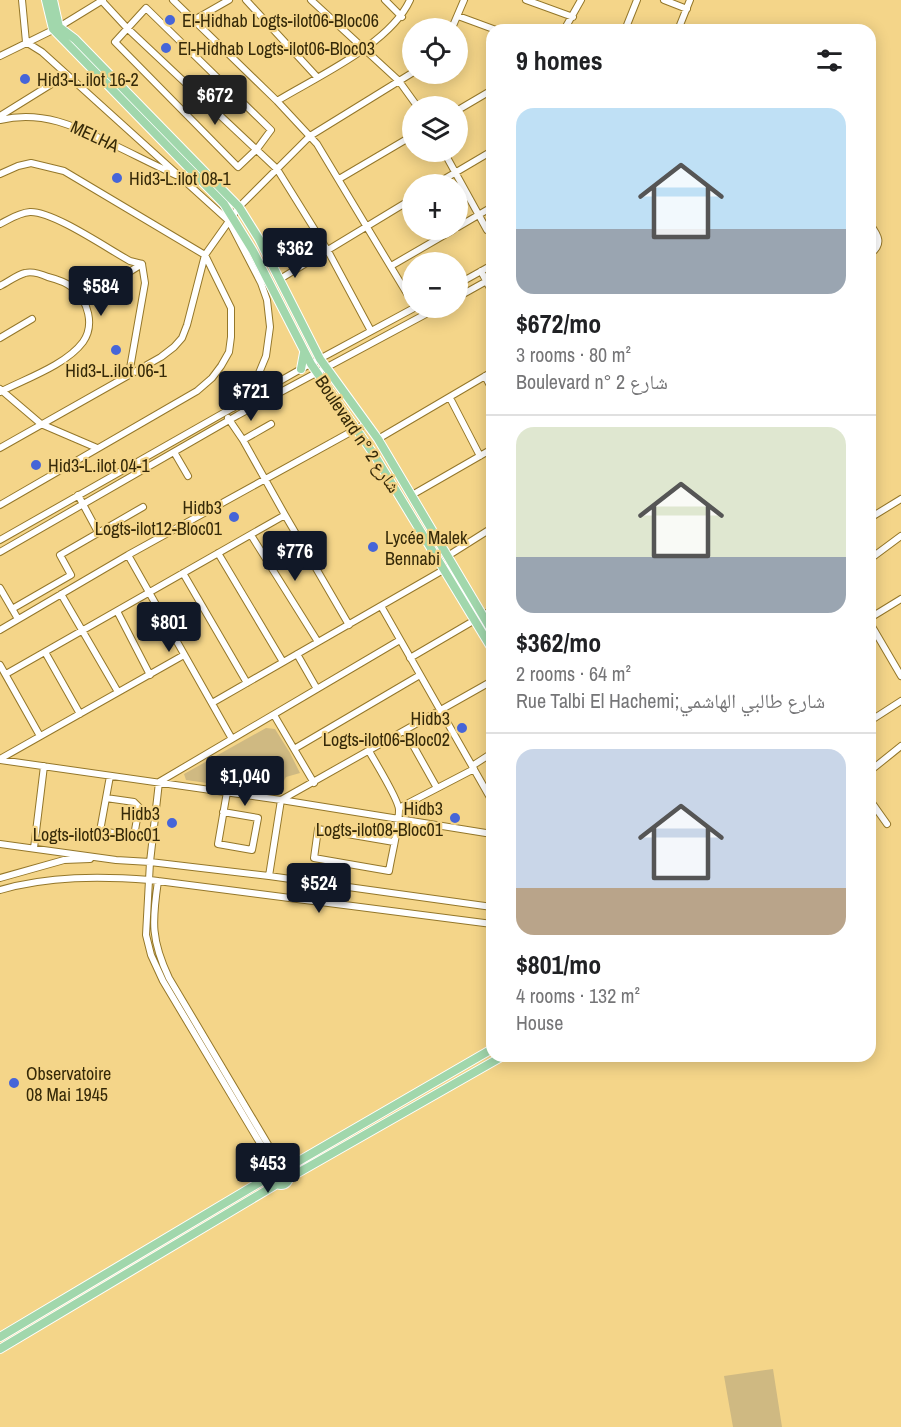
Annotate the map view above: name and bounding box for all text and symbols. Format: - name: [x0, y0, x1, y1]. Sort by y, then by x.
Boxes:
- place label: El-Hidhab Logts-ilot06-Bloc06: [182, 8, 379, 33]
- marker: El-Hidhab Logts-ilot06-Bloc06: [163, 13, 177, 27]
- map controls: [402, 18, 468, 318]
- button: locate: [402, 18, 468, 84]
- place label: El-Hidhab Logts-ilot06-Bloc03: [178, 36, 375, 61]
- marker: El-Hidhab Logts-ilot06-Bloc03: [159, 41, 173, 55]
- text: 9 homes: [516, 43, 603, 78]
- icon: filters: [813, 44, 846, 77]
- place label: Hid3-L.ilot 16-2: [37, 67, 139, 92]
- marker: Hid3-L.ilot 16-2: [18, 72, 32, 86]
- pin: $672: [179, 75, 251, 126]
- text: $672: [197, 81, 233, 108]
- button: layers: [402, 96, 468, 162]
- street label: MELHA: [67, 114, 123, 158]
- icon: home: [627, 147, 735, 255]
- place label: Hid3-L.ilot 08-1: [129, 166, 232, 191]
- marker: Hid3-L.ilot 08-1: [110, 171, 124, 185]
- button: +: [402, 174, 468, 240]
- pin: $362: [259, 228, 331, 279]
- text: $362: [277, 234, 313, 261]
- button: −: [402, 252, 468, 318]
- pin: $584: [65, 266, 137, 317]
- text: $584: [83, 272, 119, 299]
- text: $672/mo: [516, 306, 601, 341]
- text: 3 rooms · 80 m²: [516, 341, 631, 368]
- marker: Hid3-L.ilot 06-1: [109, 343, 123, 357]
- place label: Hid3-L.ilot 06-1: [65, 358, 168, 383]
- text: Boulevard n° شارع 2: [516, 368, 668, 395]
- street label: Boulevard n° شارع 2: [309, 370, 407, 498]
- pin: $721: [215, 371, 287, 422]
- text: $721: [233, 377, 269, 404]
- place label: Hid3-L.ilot 04-1: [48, 453, 151, 478]
- marker: Hid3-L.ilot 04-1: [29, 458, 43, 472]
- icon: home: [627, 466, 735, 574]
- place label: Hidb3 Logts-ilot12-Bloc01: [95, 495, 223, 541]
- marker: Hidb3 Logts-ilot12-Bloc01: [227, 510, 241, 524]
- place label: Lycée Malek Bennabi: [385, 525, 468, 571]
- pin: $776: [259, 531, 331, 582]
- text: $776: [277, 537, 313, 564]
- marker: Lycée Malek Bennabi: [366, 540, 380, 554]
- pin: $801: [133, 602, 205, 653]
- text: $801: [151, 608, 187, 635]
- text: $362/mo: [516, 625, 601, 660]
- text: 2 rooms · 64 m²: [516, 660, 631, 687]
- text: Rue Talbi El Hachemi;شارع طالبي الهاشمي: [516, 687, 825, 714]
- place label: Hidb3 Logts-ilot06-Bloc02: [323, 706, 450, 752]
- marker: Hidb3 Logts-ilot06-Bloc02: [455, 721, 469, 735]
- pin: $1,040: [196, 756, 294, 807]
- text: $1,040: [220, 762, 270, 789]
- icon: home: [627, 788, 735, 896]
- place label: Hidb3 Logts-ilot08-Bloc01: [316, 796, 444, 842]
- place label: Hidb3 Logts-ilot03-Bloc01: [33, 801, 161, 847]
- marker: Hidb3 Logts-ilot08-Bloc01: [448, 811, 462, 825]
- marker: Hidb3 Logts-ilot03-Bloc01: [165, 816, 179, 830]
- pin: $524: [283, 863, 355, 914]
- text: $524: [301, 869, 337, 896]
- text: $801/mo: [516, 947, 601, 982]
- text: 4 rooms · 132 m²: [516, 982, 640, 1009]
- text: House: [516, 1009, 563, 1036]
- place label: Observatoire 08 Mai 1945: [26, 1061, 111, 1107]
- marker: Observatoire 08 Mai 1945: [7, 1076, 21, 1090]
- pin: $453: [232, 1143, 304, 1194]
- text: $453: [250, 1149, 286, 1176]

